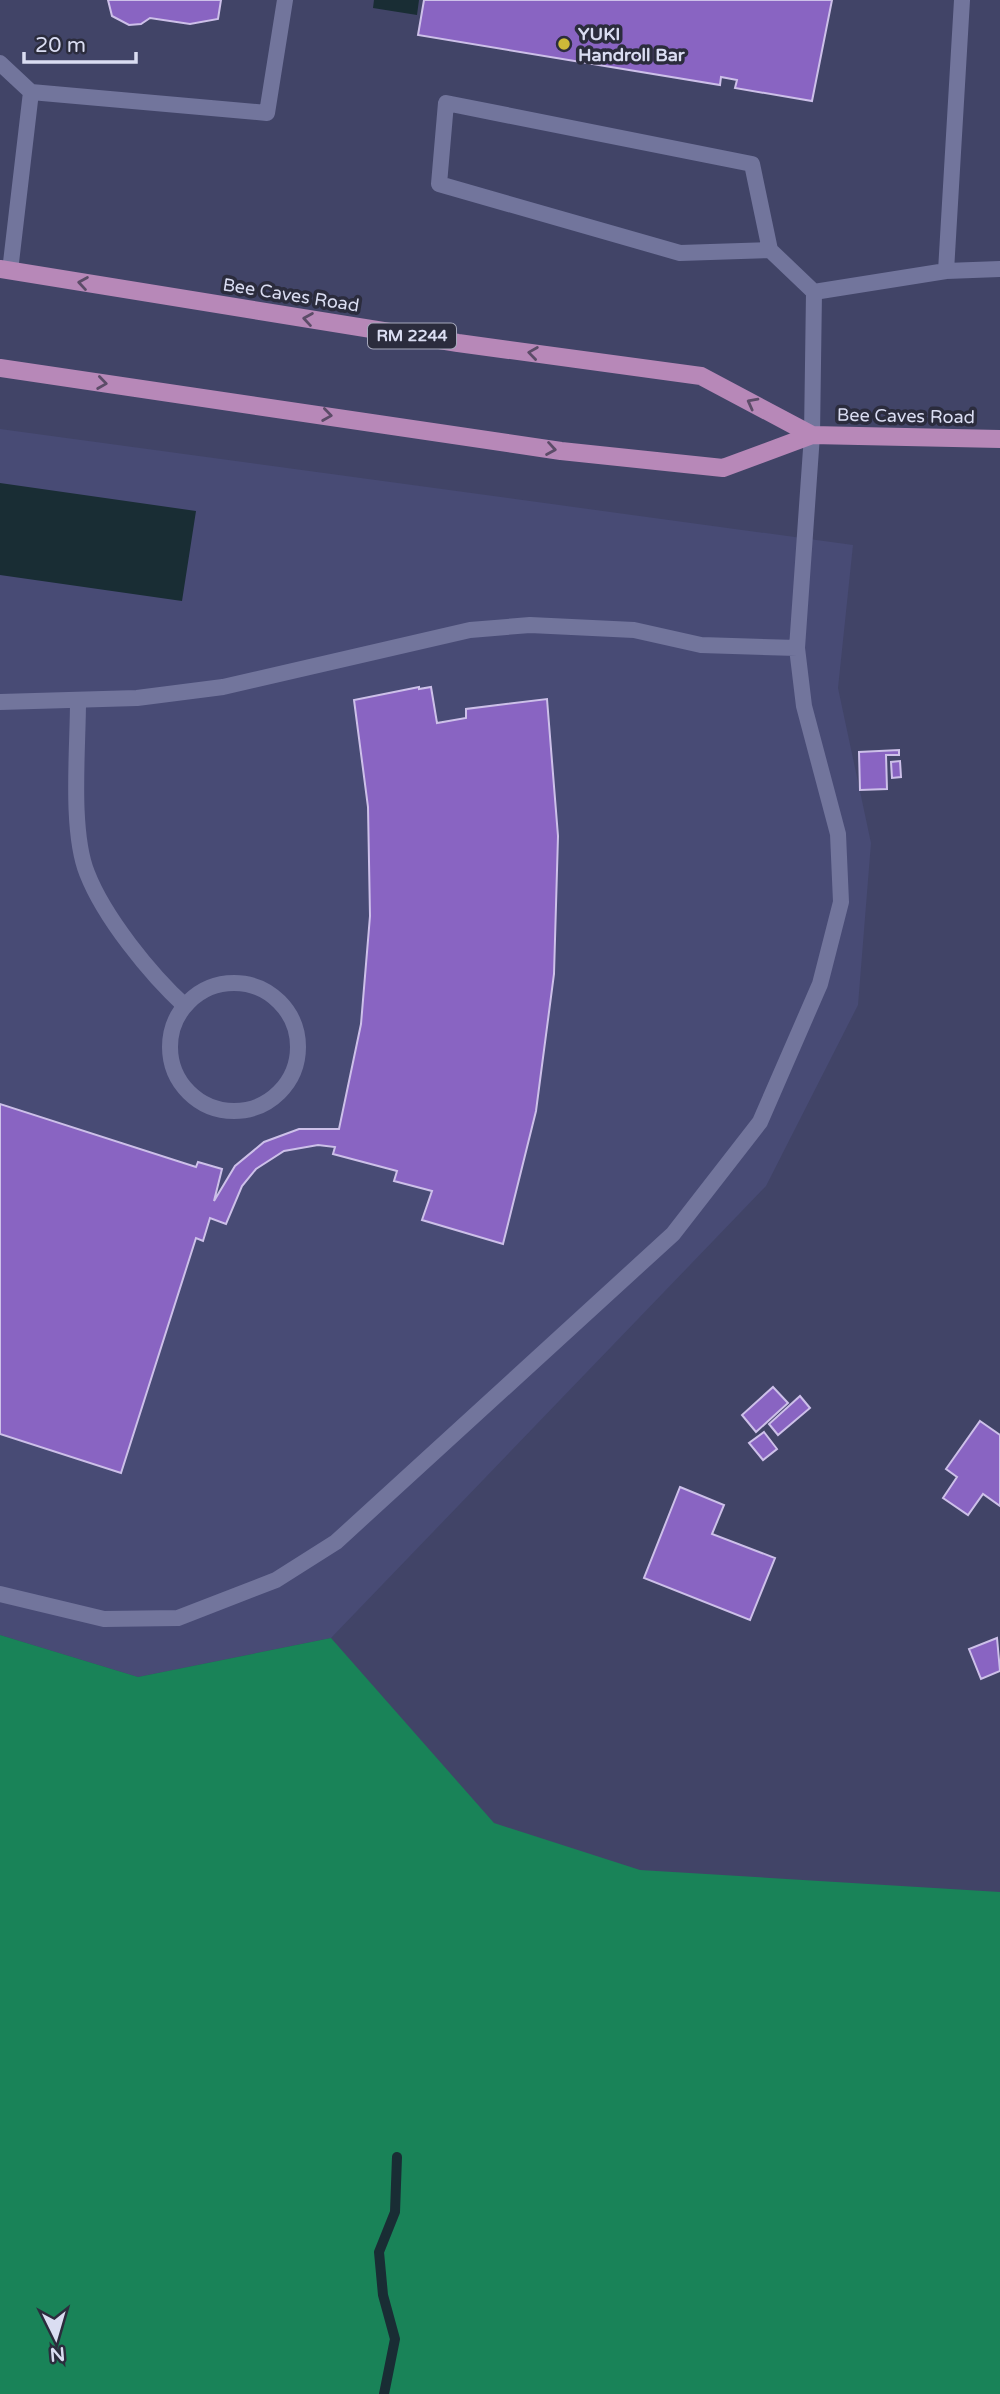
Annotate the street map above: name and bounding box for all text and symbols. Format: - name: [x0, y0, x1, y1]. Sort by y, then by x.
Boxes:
- scale bar: [24, 21, 136, 65]
- place label: YUKI Handroll Bar: [578, 23, 686, 66]
- text: 20 m: [35, 33, 86, 58]
- marker: YUKI Handroll Bar: [556, 36, 572, 52]
- street label: Bee Caves Road: [221, 273, 361, 317]
- one-way arrow: [77, 276, 89, 291]
- one-way arrow: [302, 312, 314, 327]
- road number: RM 2244: [368, 324, 456, 348]
- one-way arrow: [527, 346, 538, 361]
- one-way arrow: [96, 375, 107, 390]
- one-way arrow: [747, 398, 759, 411]
- street label: Bee Caves Road: [837, 404, 975, 428]
- one-way arrow: [321, 407, 333, 422]
- one-way arrow: [545, 441, 557, 456]
- north arrow: [21, 2303, 91, 2373]
- text: N: [49, 2342, 66, 2366]

